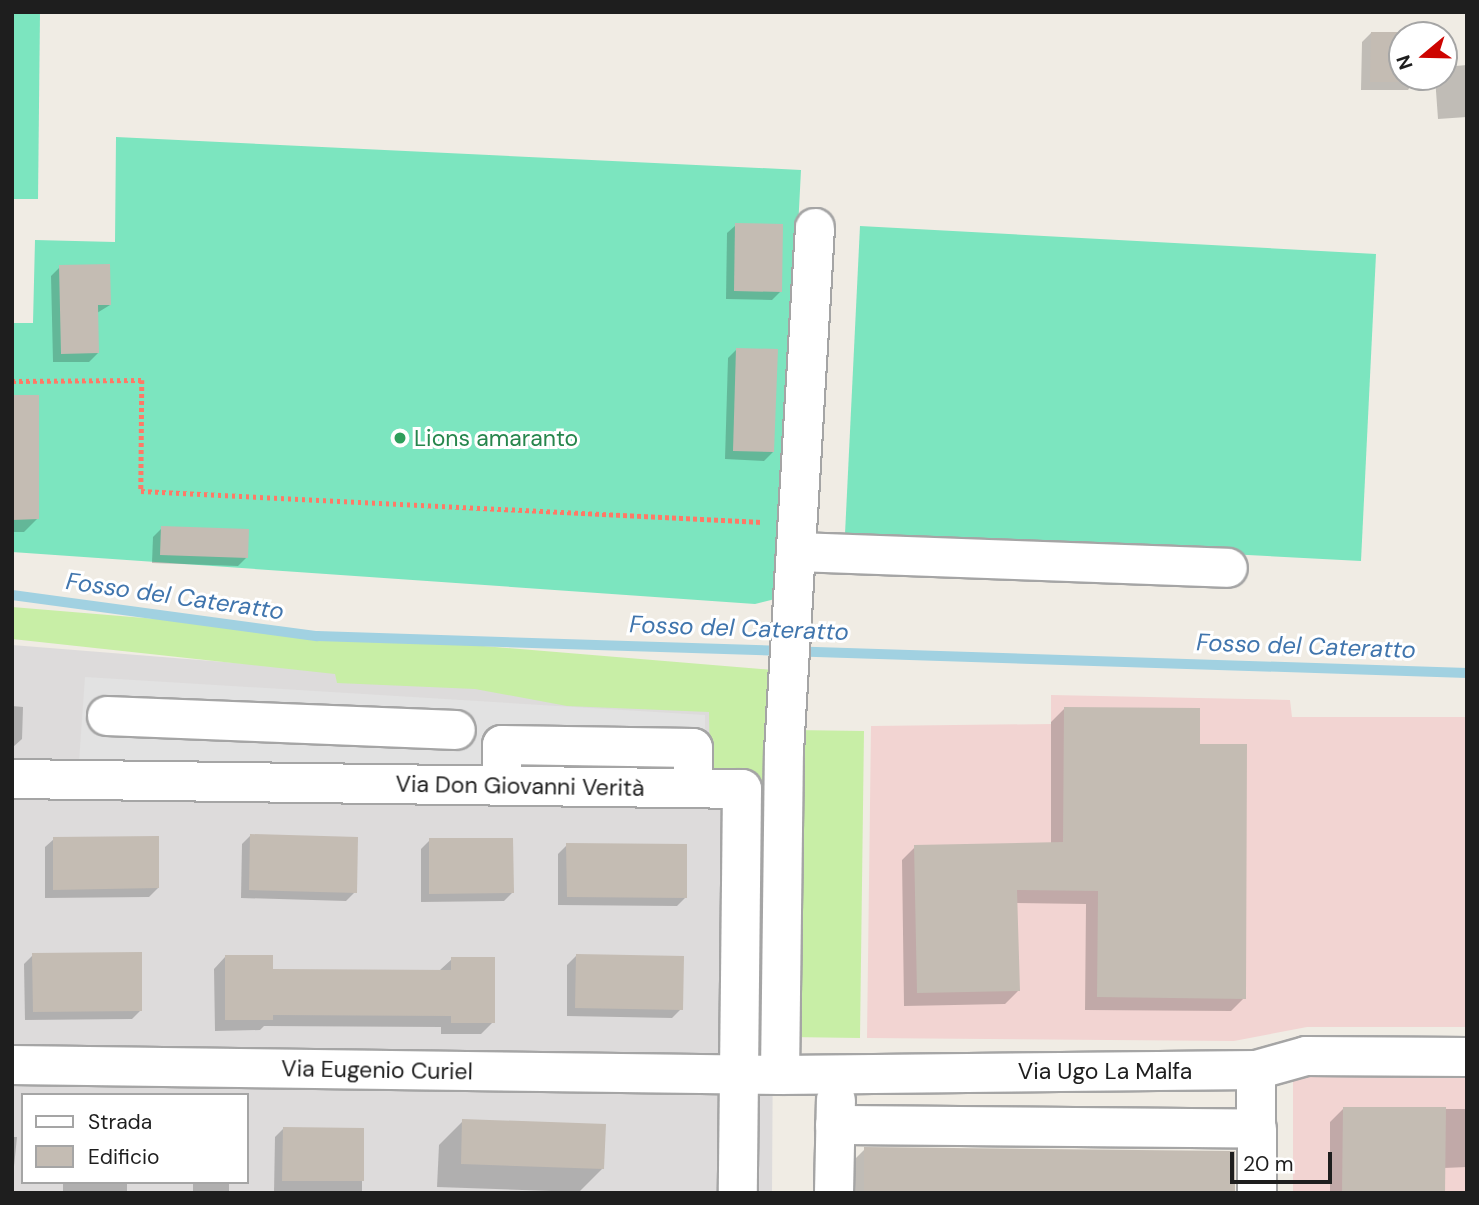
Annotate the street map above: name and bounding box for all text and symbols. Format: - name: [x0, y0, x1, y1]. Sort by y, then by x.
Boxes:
- north arrow: [1388, 21, 1458, 91]
- text: N: [1390, 52, 1419, 73]
- place label: Lions amaranto: [414, 424, 578, 452]
- marker: Lions amaranto: [392, 430, 408, 446]
- water label: Fosso del Cateratto: [64, 566, 286, 626]
- water label: Fosso del Cateratto: [629, 610, 849, 646]
- water label: Fosso del Cateratto: [1196, 628, 1416, 664]
- street label: Via Don Giovanni Verità: [395, 770, 645, 802]
- street label: Via Eugenio Curiel: [281, 1055, 473, 1085]
- street label: Via Ugo La Malfa: [1018, 1057, 1192, 1085]
- legend: [21, 1093, 248, 1184]
- text: Strada: [88, 1108, 152, 1136]
- scale bar: [1234, 1138, 1336, 1182]
- text: Edificio: [88, 1143, 159, 1171]
- text: 20 m: [1243, 1150, 1294, 1178]

